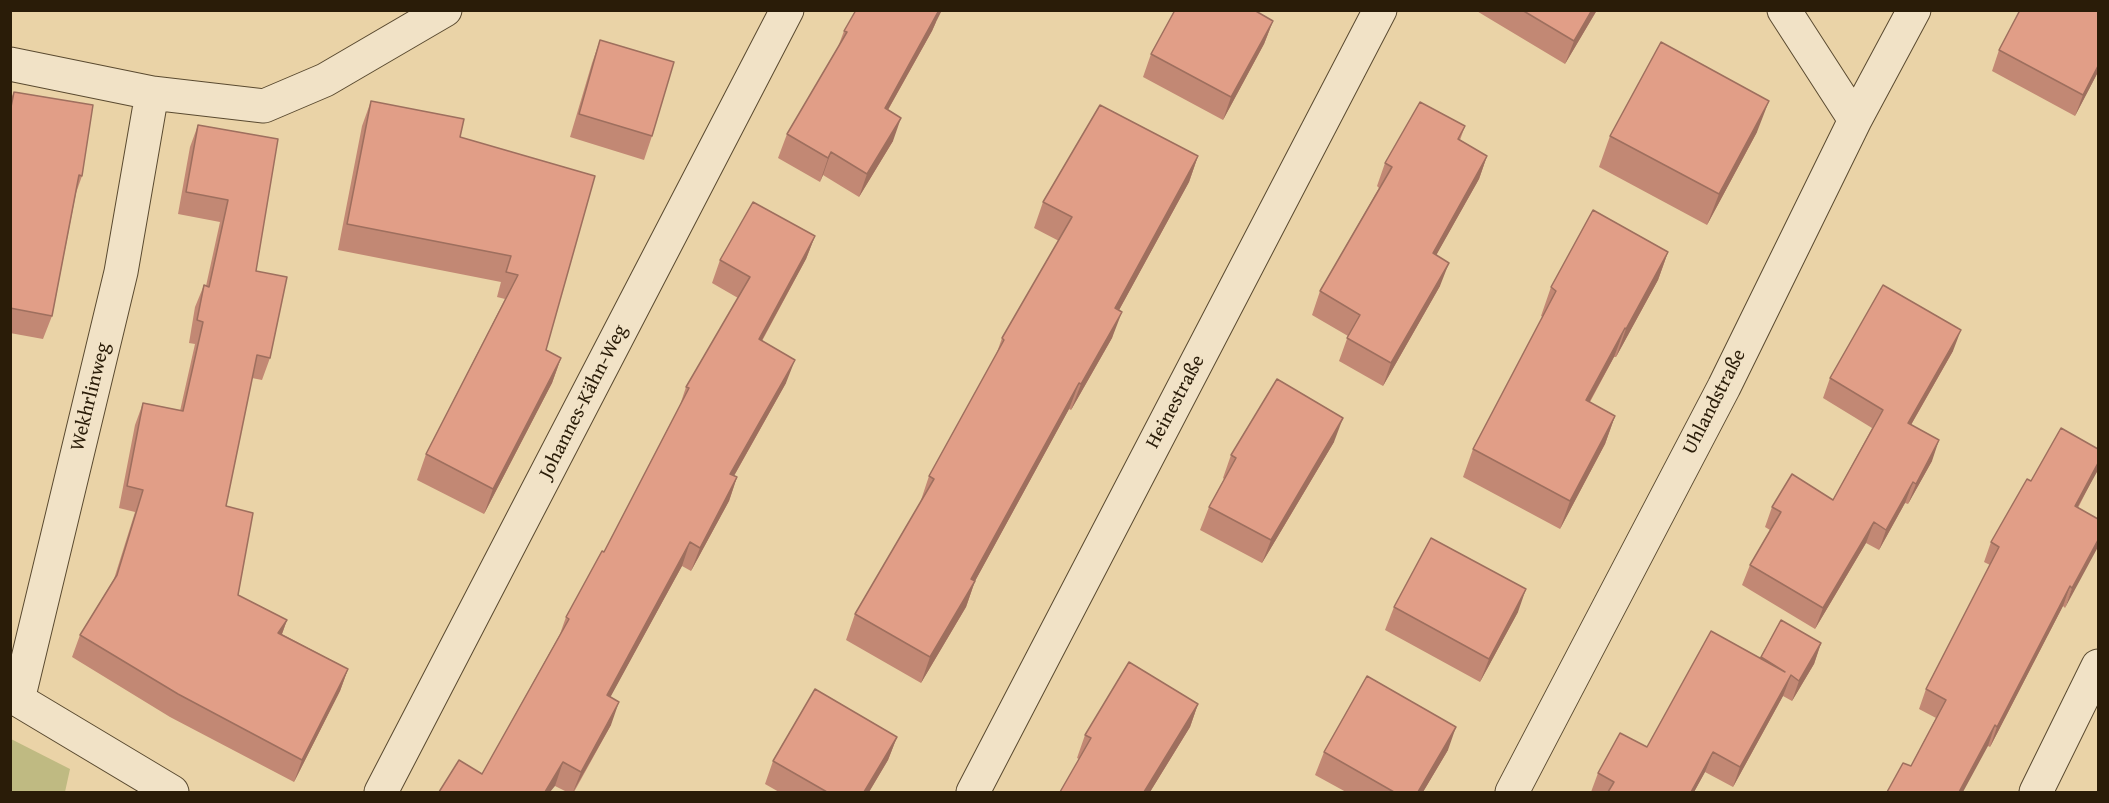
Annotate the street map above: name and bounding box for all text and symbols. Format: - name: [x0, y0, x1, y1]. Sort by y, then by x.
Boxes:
- street label: Johannes-Kähn-Weg: [535, 321, 633, 483]
- street label: Wekhrlinweg: [66, 340, 116, 454]
- street label: Uhlandstraße: [1678, 345, 1752, 459]
- street label: Heinestraße: [1141, 351, 1211, 453]

